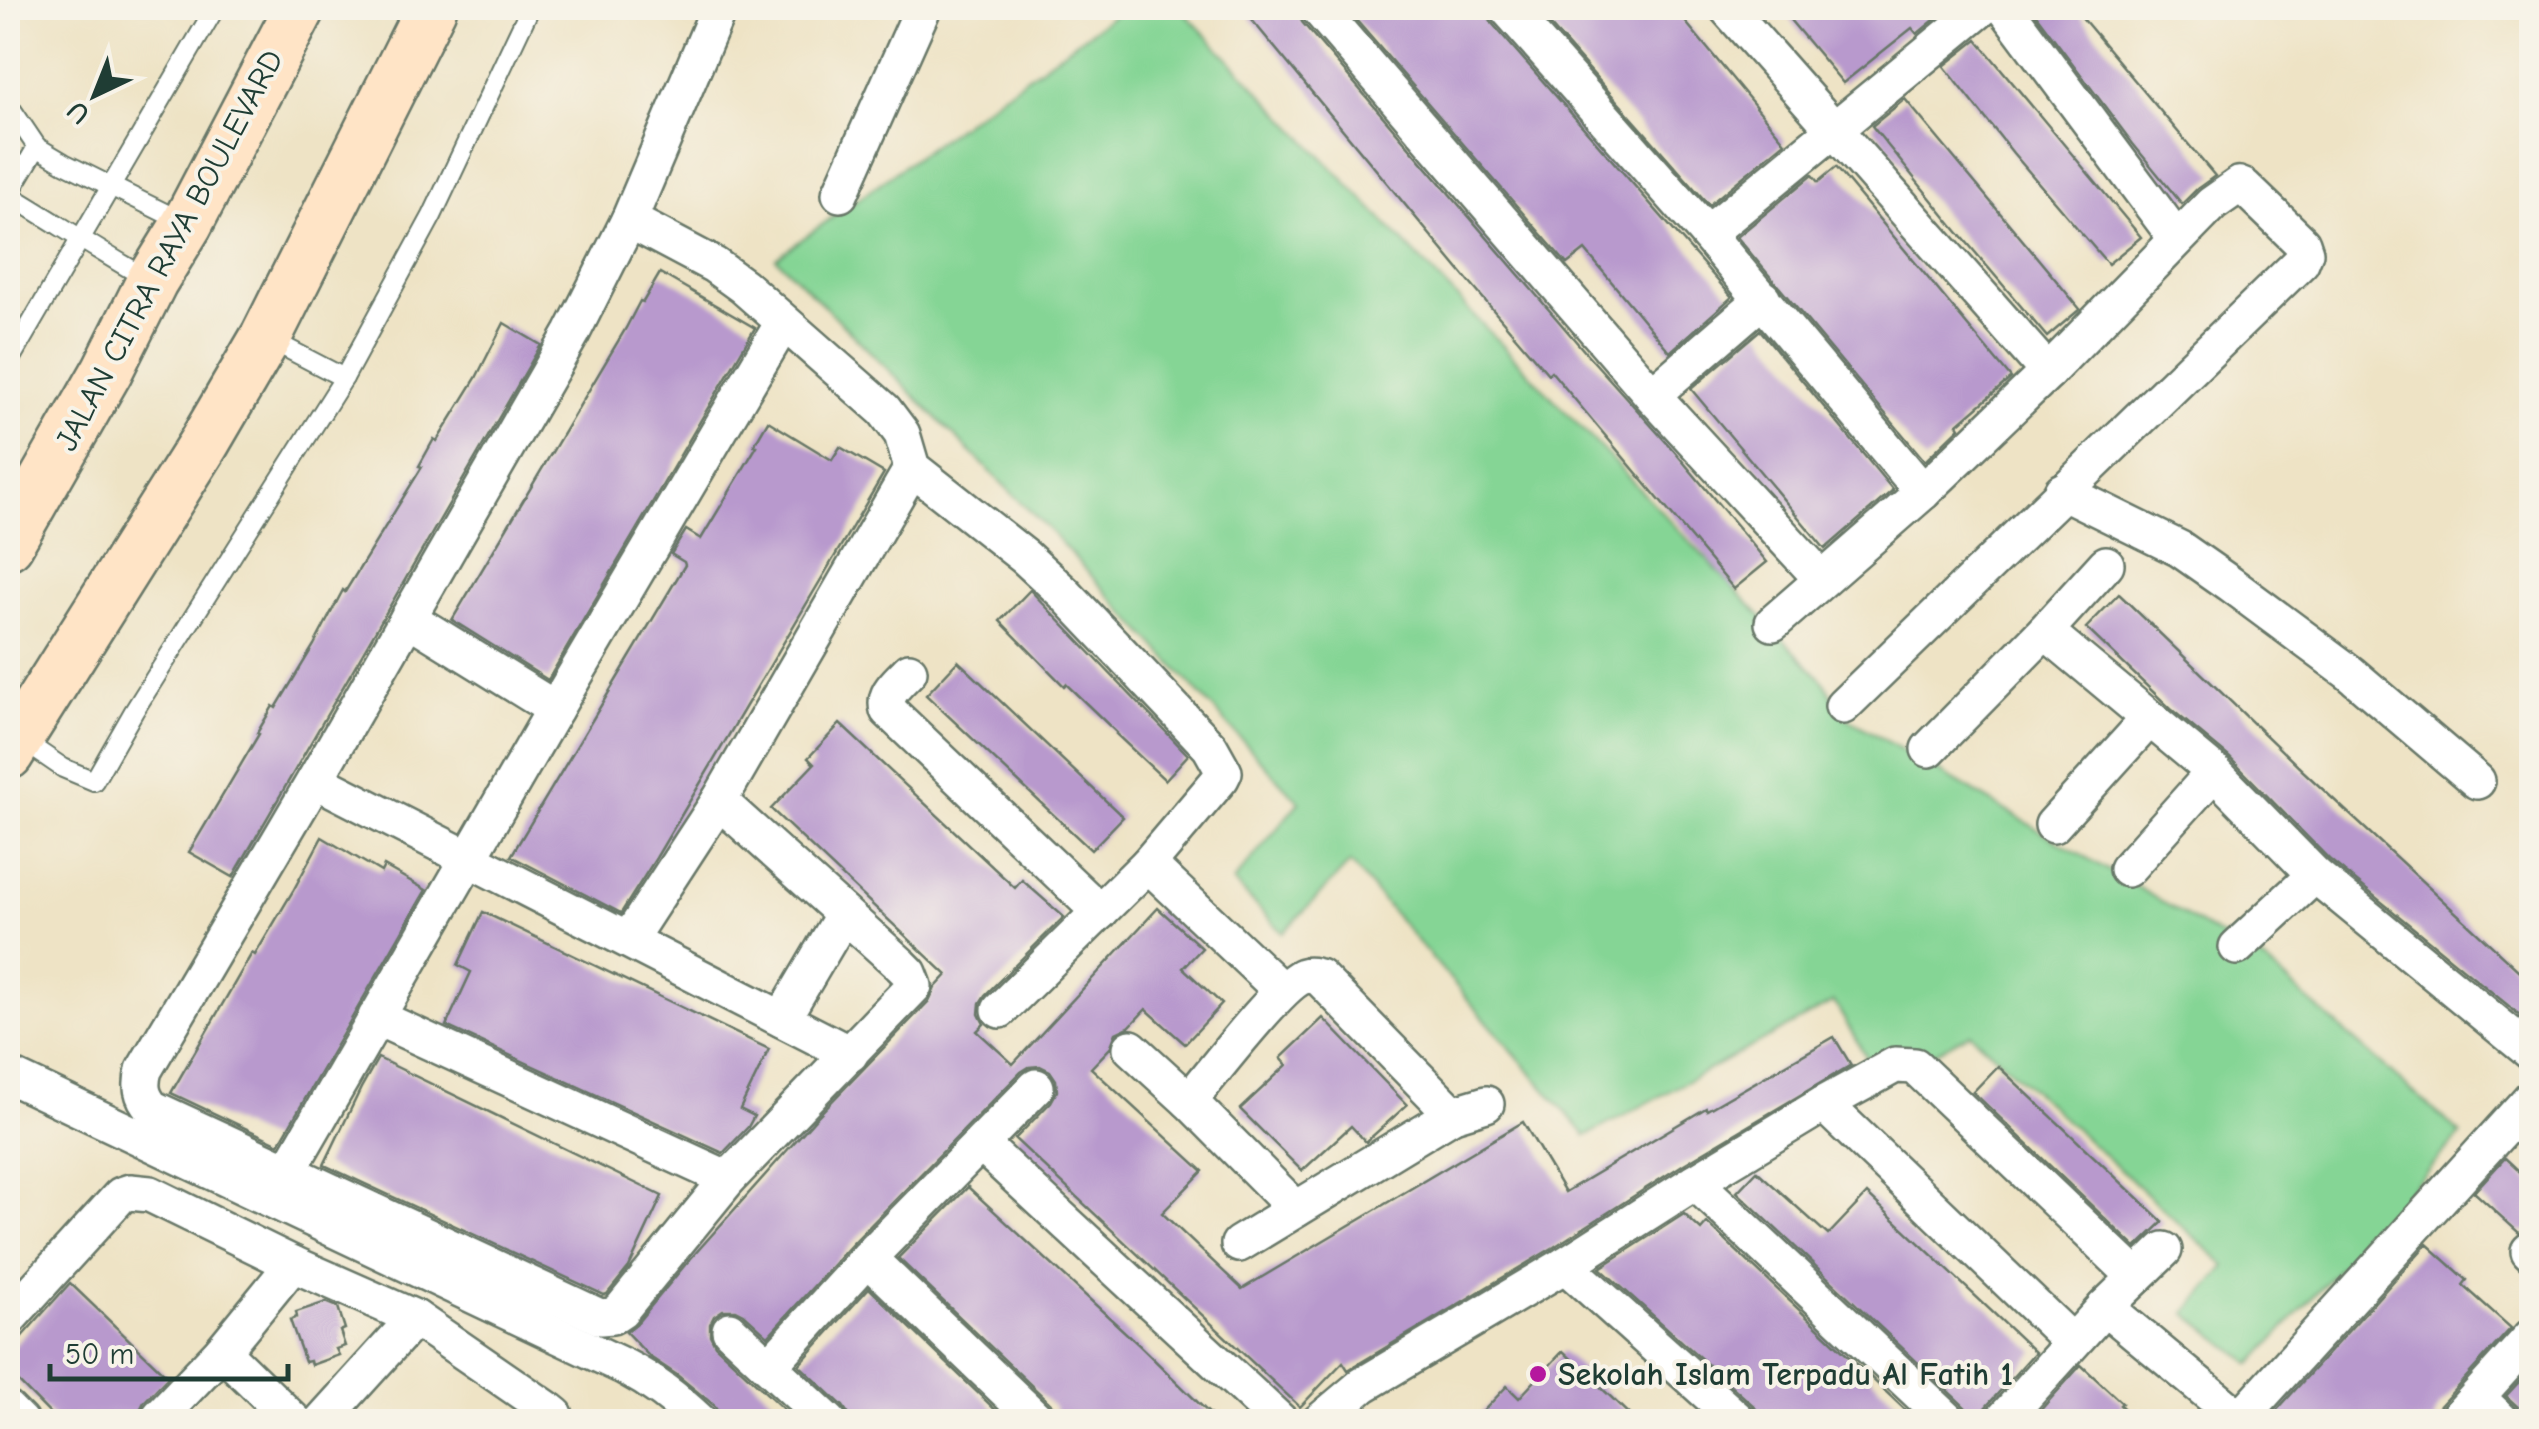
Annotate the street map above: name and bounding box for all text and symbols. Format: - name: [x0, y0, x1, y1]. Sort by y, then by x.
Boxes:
- street label: JALAN CITRA RAYA BOULEVARD: [47, 43, 291, 457]
- north arrow: [45, 45, 145, 145]
- scale bar: [50, 1319, 288, 1381]
- text: 50 m: [65, 1337, 134, 1372]
- place label: Sekolah Islam Terpadu Al Fatih 1: [1558, 1356, 2013, 1393]
- marker: Sekolah Islam Terpadu Al Fatih 1: [1527, 1363, 1549, 1385]

